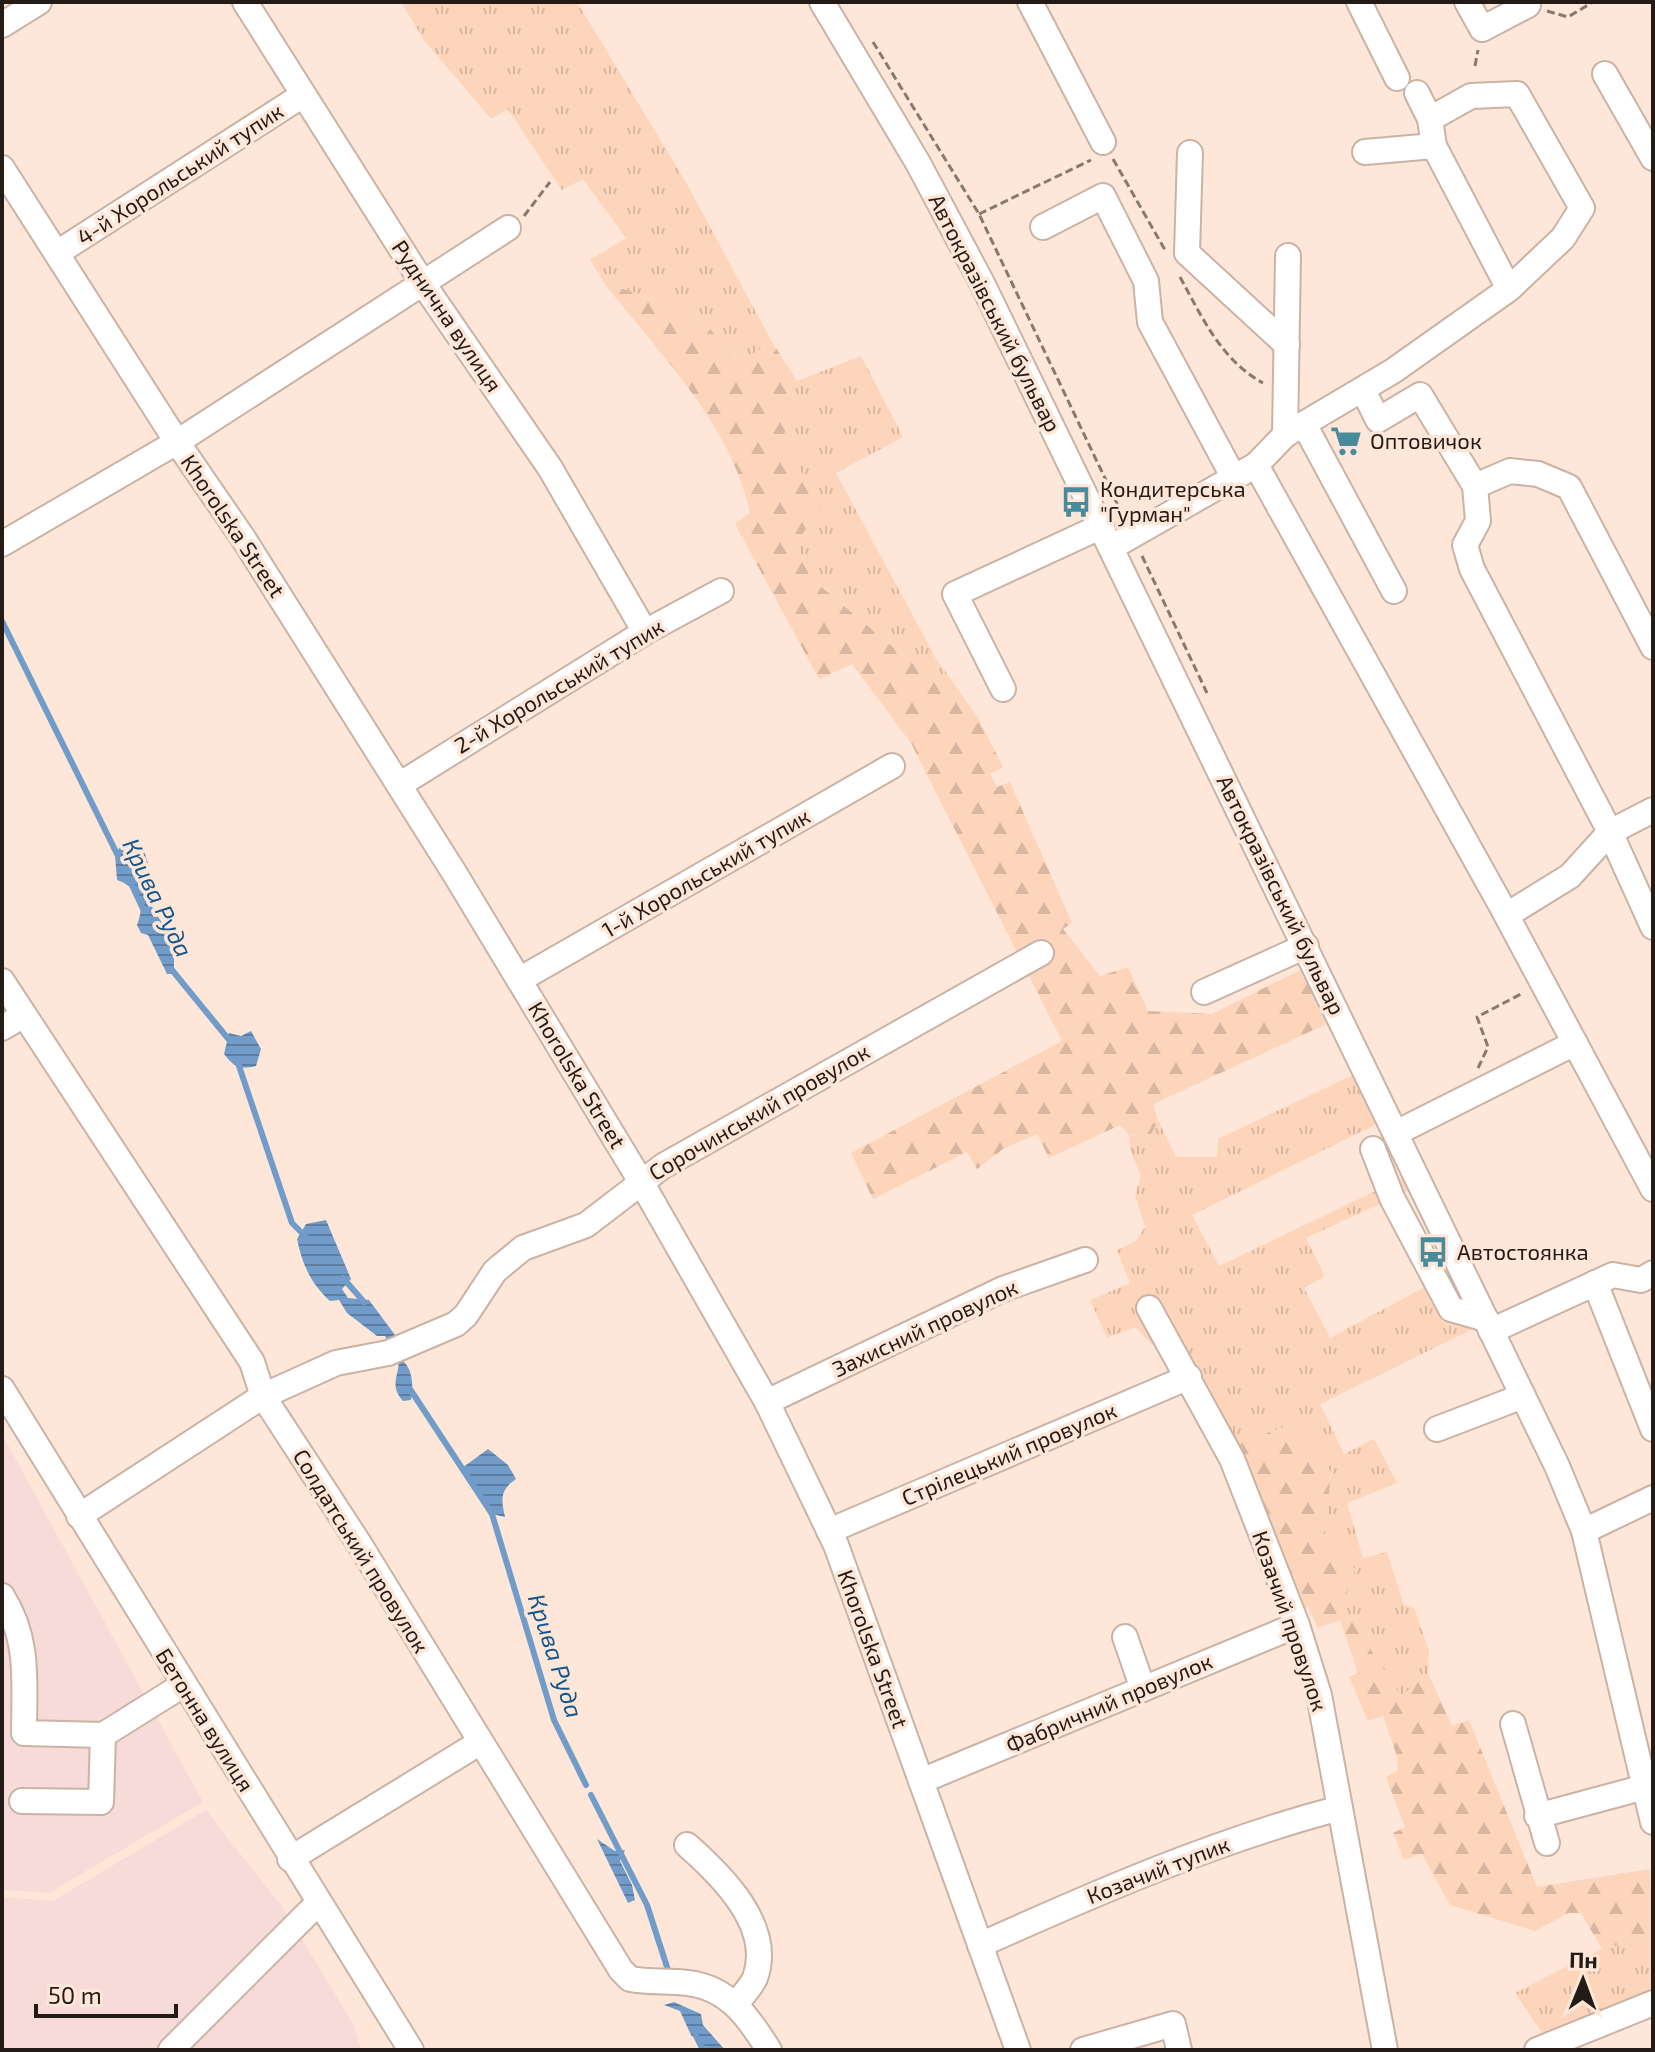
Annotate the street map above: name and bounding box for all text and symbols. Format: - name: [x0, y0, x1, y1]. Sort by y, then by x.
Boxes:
- street label: 4-й Хорольський тупик: [72, 97, 288, 250]
- street label: Автокразівський бульвар: [924, 189, 1067, 436]
- street label: Руднична вулиця: [387, 235, 508, 397]
- supermarket icon: Оптовичок: [1329, 424, 1363, 458]
- place label: Оптовичок: [1370, 427, 1482, 453]
- street label: Khorolska Street: [177, 449, 291, 602]
- place label: Кондитерська "Гурман": [1100, 475, 1246, 527]
- bus stop icon: Кондитерська "Гурман": [1059, 485, 1093, 519]
- street label: 2-й Хорольський тупик: [449, 612, 668, 759]
- street label: Автокразівський бульвар: [1212, 771, 1351, 1019]
- street label: 1-й Хорольський тупик: [597, 802, 815, 943]
- water label: Крива Руда: [117, 833, 200, 961]
- street label: Khorolska Street: [524, 996, 632, 1152]
- street label: Сорочинський провулок: [644, 1037, 874, 1186]
- bus stop icon: Автостоянка: [1416, 1235, 1450, 1269]
- place label: Автостоянка: [1457, 1238, 1589, 1264]
- street label: Захисний провулок: [828, 1273, 1022, 1382]
- street label: Стрілецький провулок: [897, 1396, 1120, 1511]
- street label: Солдатський провулок: [288, 1444, 435, 1658]
- street label: Козачий провулок: [1247, 1527, 1334, 1715]
- street label: Khorolska Street: [833, 1566, 915, 1731]
- water label: Крива Руда: [523, 1590, 590, 1721]
- street label: Бетонна вулиця: [151, 1643, 260, 1796]
- street label: Фабричний провулок: [1002, 1647, 1216, 1758]
- street label: Козачий тупик: [1083, 1830, 1233, 1909]
- north arrow: [1543, 1940, 1623, 2020]
- text: Пн: [1569, 1946, 1598, 1972]
- scale bar: [36, 1968, 176, 2018]
- text: 50 m: [48, 1980, 102, 2009]

